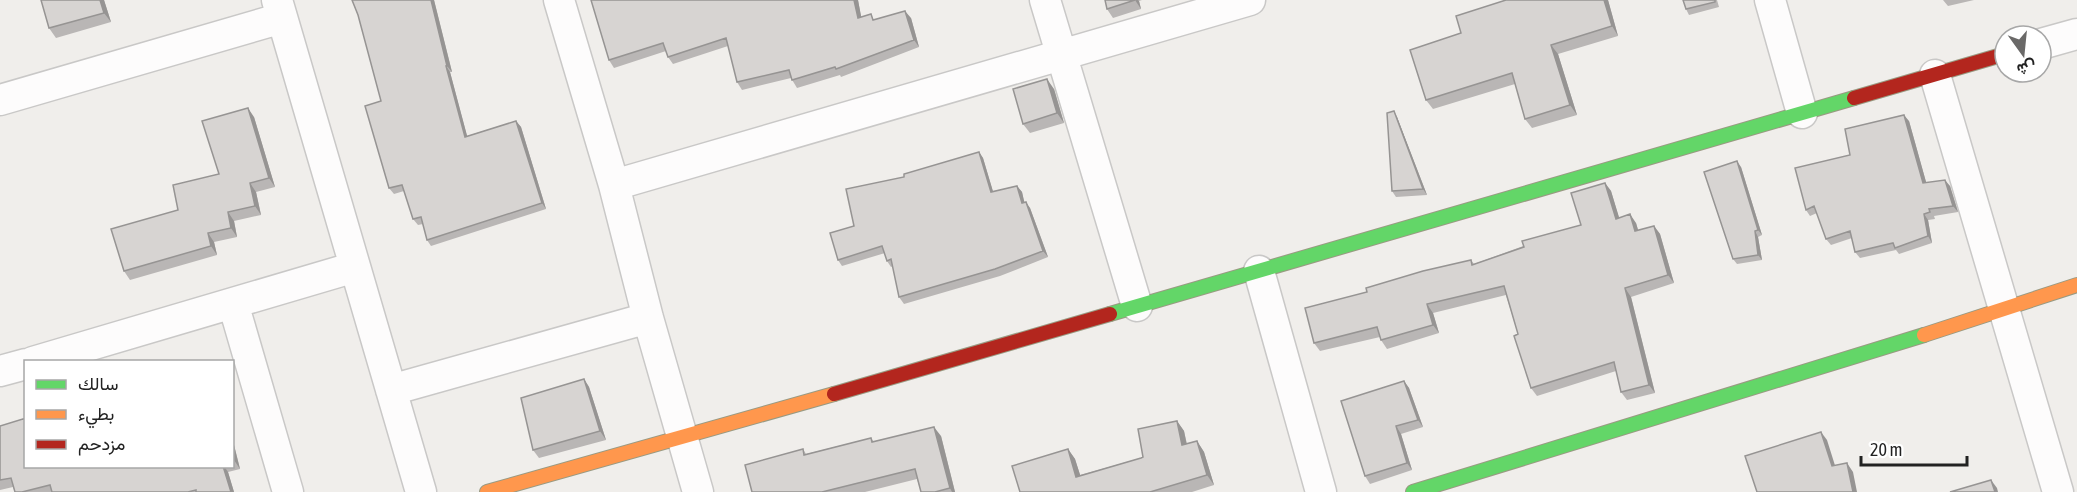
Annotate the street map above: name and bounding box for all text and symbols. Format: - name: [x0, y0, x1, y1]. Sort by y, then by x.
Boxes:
- north arrow: [1993, 24, 2053, 84]
- text: ش: [2015, 56, 2039, 80]
- legend: [24, 360, 234, 468]
- text: سالك: [78, 373, 118, 394]
- text: بطيء: [78, 403, 114, 429]
- scale bar: [1861, 429, 1968, 467]
- text: مزدحم: [78, 433, 125, 456]
- text: 20 m: [1870, 439, 1902, 460]

